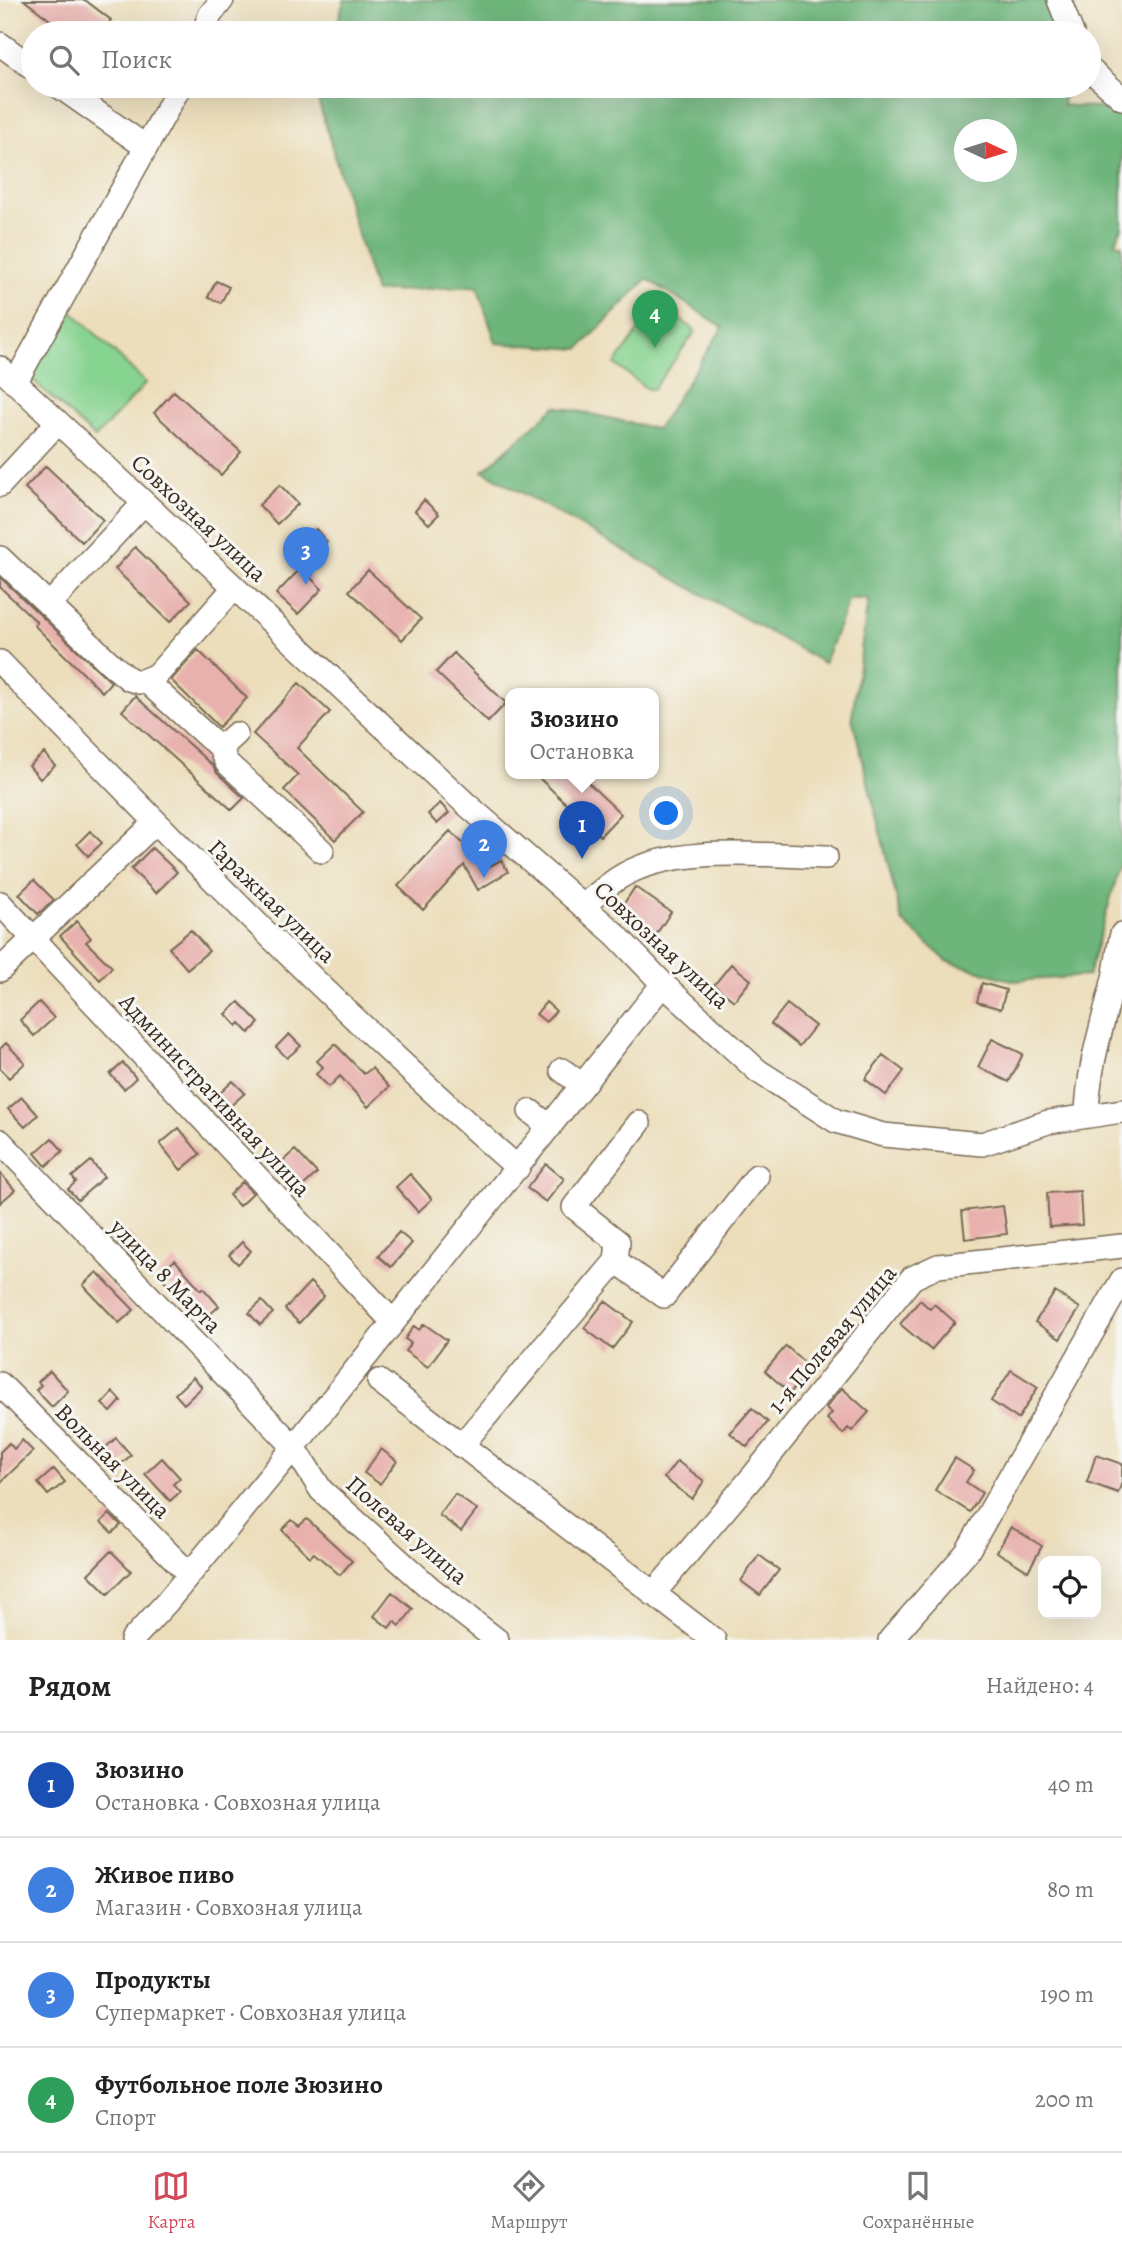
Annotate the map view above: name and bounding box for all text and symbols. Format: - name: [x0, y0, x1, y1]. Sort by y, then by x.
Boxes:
- search box: [21, 21, 1101, 98]
- icon: search: [45, 41, 83, 79]
- text: Поиск: [101, 42, 172, 77]
- north arrow: [954, 119, 1017, 182]
- pin: 4: [632, 290, 678, 348]
- street label: Совхозная улица: [124, 447, 274, 589]
- pin: 3: [283, 527, 329, 585]
- popup: [505, 688, 659, 779]
- text: Зюзино: [530, 701, 619, 736]
- text: Остановка: [530, 736, 634, 767]
- your location: [649, 796, 683, 830]
- pin: 1: [559, 801, 605, 859]
- pin: 2: [461, 820, 507, 878]
- street label: Гаражная улица: [201, 832, 343, 970]
- street label: Совхозная улица: [587, 874, 737, 1016]
- street label: Административная улица: [111, 986, 318, 1204]
- street label: улица 8 Марта: [102, 1211, 229, 1340]
- street label: 1-я Полевая улица: [760, 1258, 904, 1420]
- street label: Вольная улица: [48, 1396, 178, 1526]
- street label: Полевая улица: [339, 1468, 475, 1592]
- map controls: [1038, 1556, 1101, 1619]
- button: locate: [1038, 1556, 1101, 1619]
- text: Рядом: [28, 1666, 111, 1706]
- text: Найдено: 4: [986, 1670, 1094, 1701]
- text: Зюзино: [95, 1752, 184, 1787]
- text: 1: [47, 1769, 55, 1800]
- text: 40 m: [1048, 1769, 1094, 1800]
- text: Остановка · Совхозная улица: [95, 1787, 381, 1818]
- text: Живое пиво: [95, 1857, 234, 1892]
- text: 2: [45, 1874, 57, 1905]
- text: 80 m: [1047, 1874, 1094, 1905]
- text: Магазин · Совхозная улица: [95, 1892, 363, 1923]
- text: Продукты: [95, 1962, 211, 1997]
- text: 3: [46, 1979, 56, 2010]
- text: 190 m: [1040, 1979, 1094, 2010]
- text: Супермаркет · Совхозная улица: [95, 1997, 406, 2028]
- text: Футбольное поле Зюзино: [95, 2067, 383, 2102]
- text: 4: [46, 2084, 56, 2115]
- text: 200 m: [1035, 2084, 1094, 2115]
- text: Спорт: [95, 2102, 156, 2133]
- tab: Карта: [148, 2167, 195, 2235]
- tab: Маршрут: [490, 2167, 567, 2235]
- tab: Сохранённые: [862, 2167, 974, 2235]

